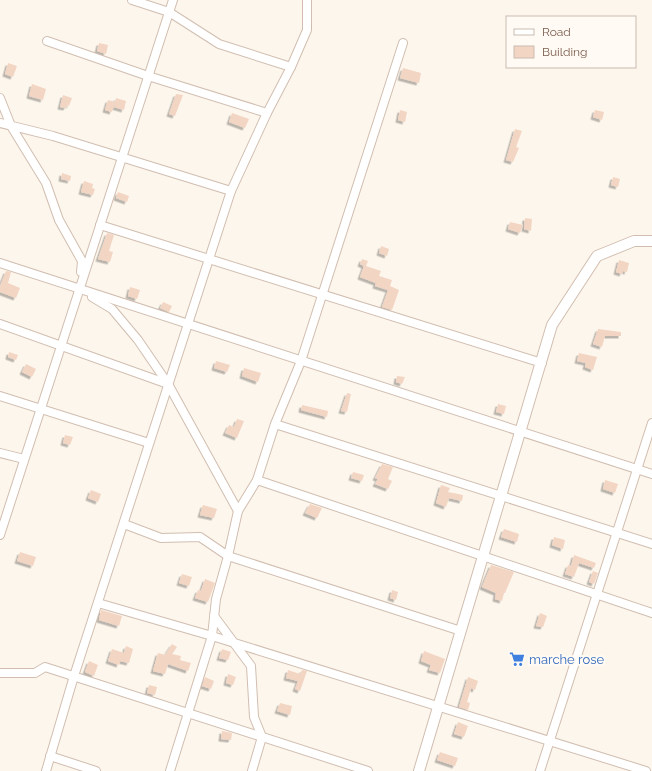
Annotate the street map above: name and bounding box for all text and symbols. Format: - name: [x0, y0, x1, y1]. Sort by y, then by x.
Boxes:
- legend: [506, 16, 636, 68]
- text: Road: [542, 25, 571, 39]
- text: Building: [542, 45, 588, 59]
- supermarket icon: marche rose: [508, 650, 526, 668]
- place label: marche rose: [529, 652, 604, 667]

